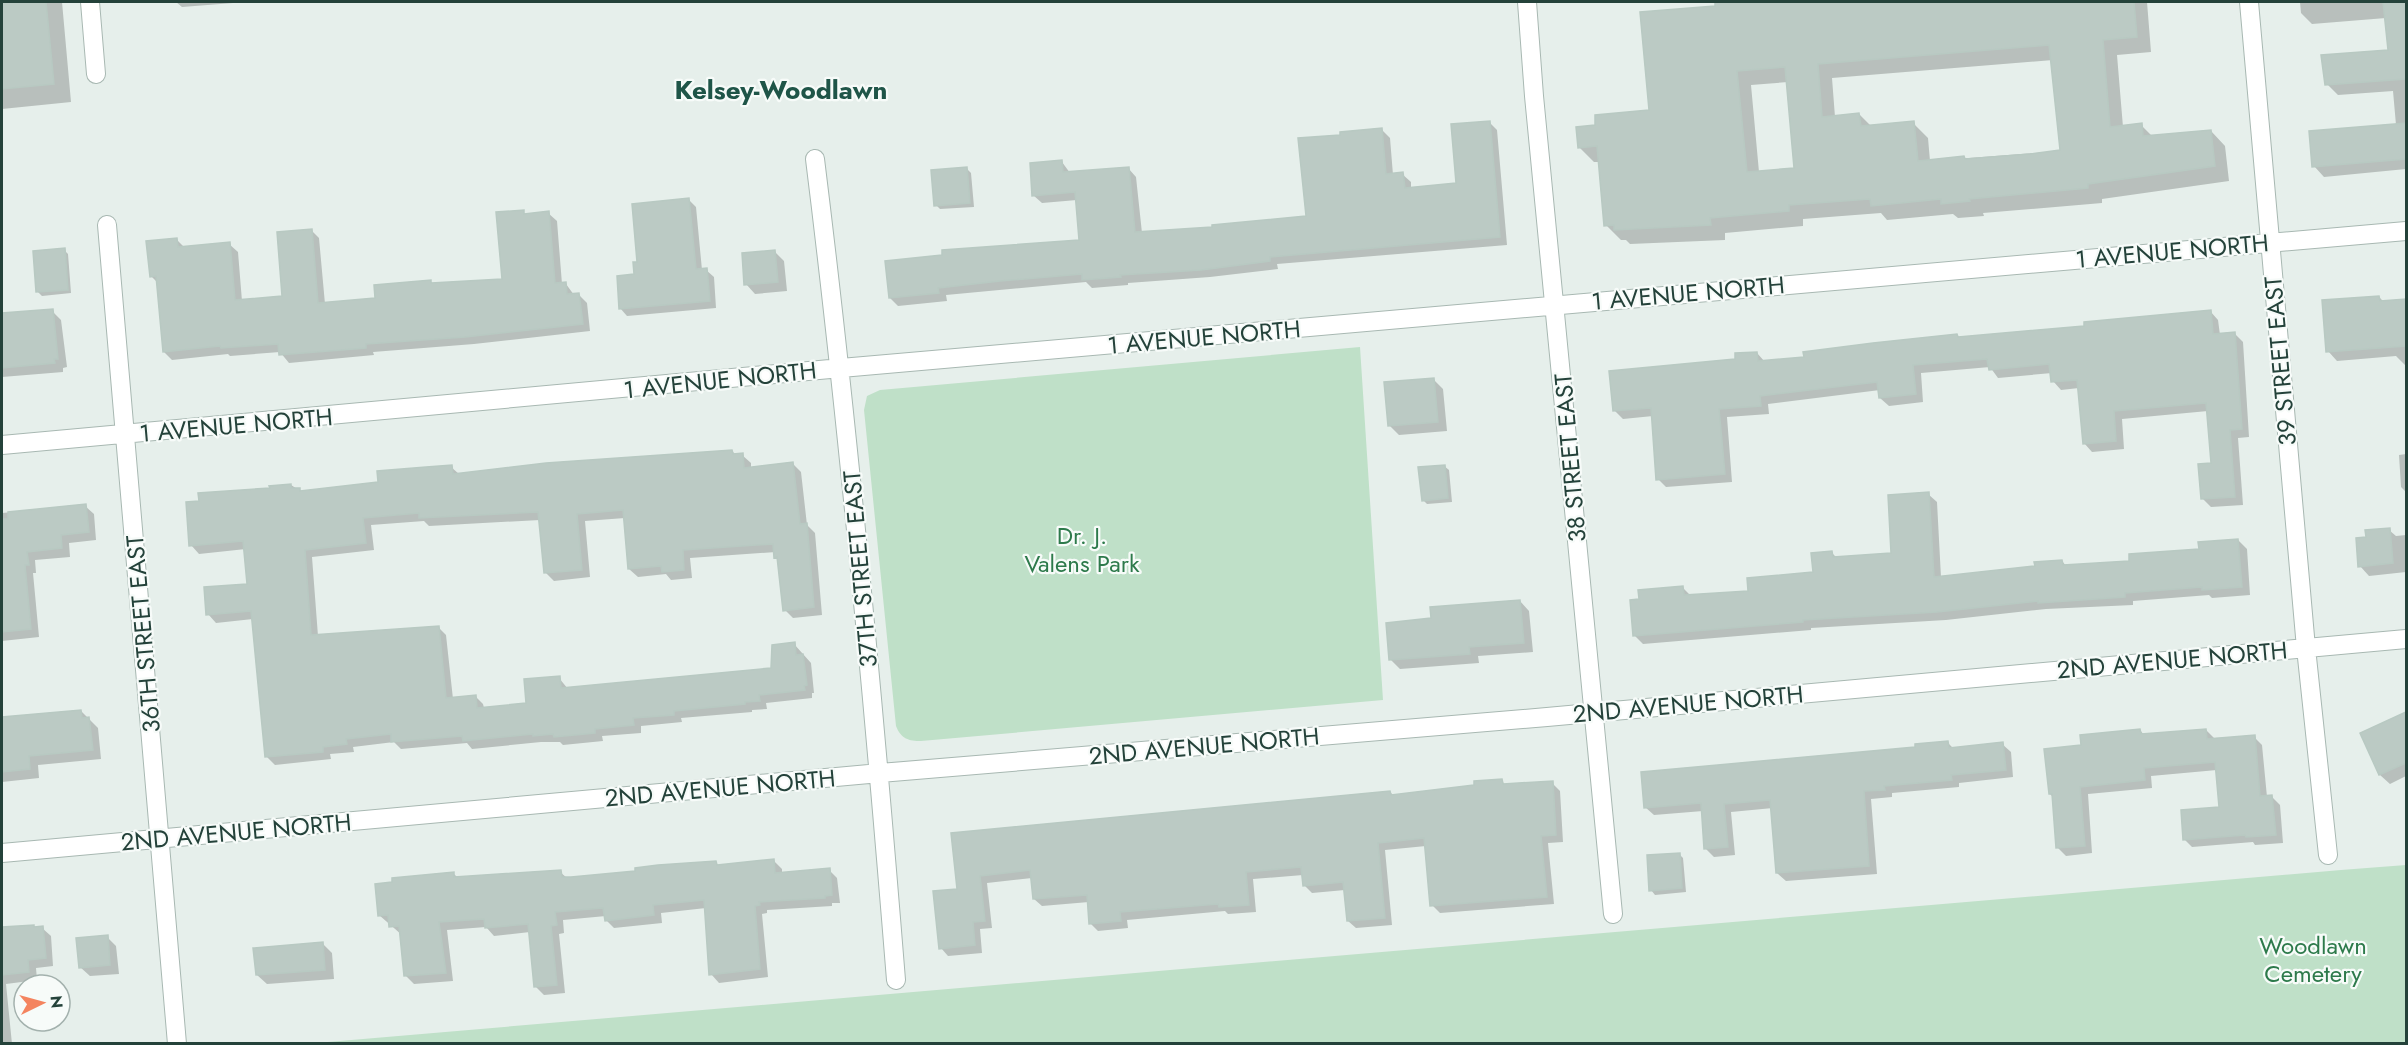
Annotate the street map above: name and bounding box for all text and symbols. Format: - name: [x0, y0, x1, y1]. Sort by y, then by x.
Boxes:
- district label: Kelsey-Woodlawn: [675, 71, 887, 109]
- street label: 1 AVENUE NORTH: [2074, 225, 2270, 277]
- street label: 1 AVENUE NORTH: [1590, 267, 1786, 319]
- street label: 39 STREET EAST: [2255, 275, 2305, 447]
- street label: 1 AVENUE NORTH: [1106, 311, 1302, 363]
- street label: 1 AVENUE NORTH: [622, 352, 818, 408]
- street label: 38 STREET EAST: [1545, 372, 1595, 544]
- street label: 1 AVENUE NORTH: [138, 399, 334, 451]
- street label: 37TH STREET EAST: [834, 469, 886, 669]
- park label: Dr. J. Valens Park: [1024, 518, 1140, 581]
- street label: 36TH STREET EAST: [117, 534, 169, 734]
- street label: 2ND AVENUE NORTH: [2055, 632, 2289, 688]
- street label: 2ND AVENUE NORTH: [1571, 676, 1805, 732]
- street label: 2ND AVENUE NORTH: [1087, 718, 1321, 774]
- street label: 2ND AVENUE NORTH: [603, 760, 837, 816]
- street label: 2ND AVENUE NORTH: [119, 804, 353, 860]
- park label: Woodlawn Cemetery: [2259, 928, 2367, 991]
- north arrow: [12, 973, 72, 1033]
- text: N: [44, 994, 68, 1009]

